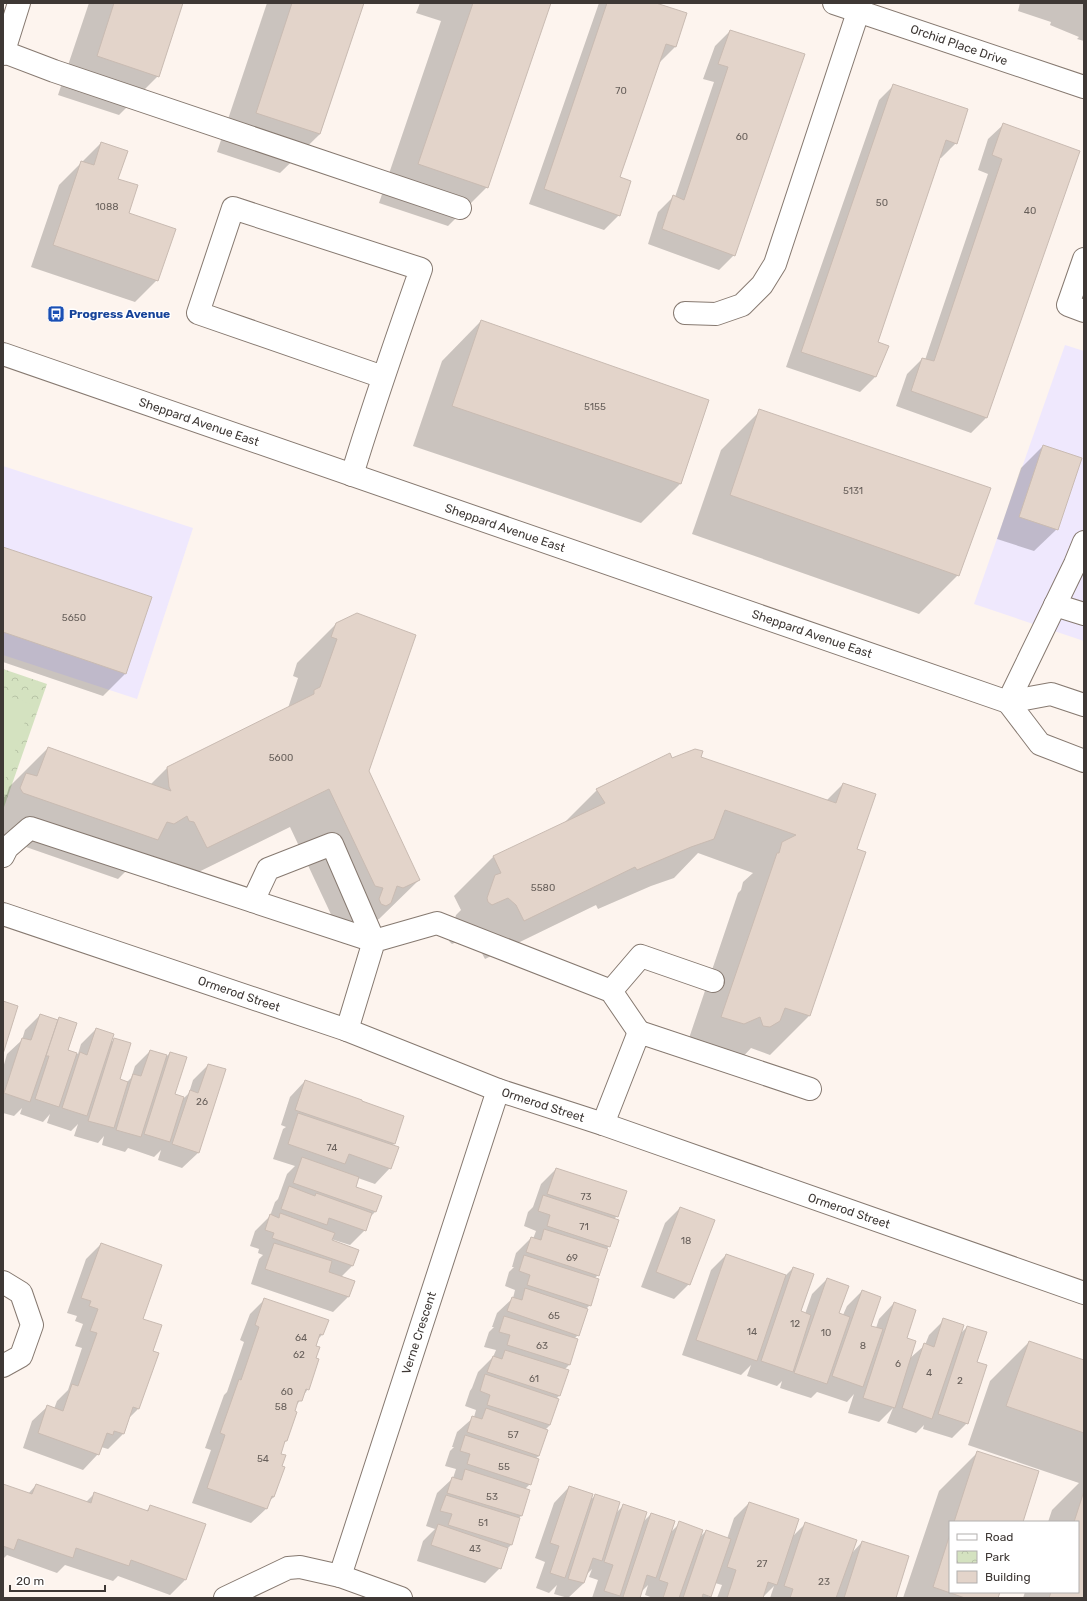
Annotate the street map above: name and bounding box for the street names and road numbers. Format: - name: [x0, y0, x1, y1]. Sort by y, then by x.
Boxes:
- street label: Orchid Place Drive: [909, 22, 1010, 68]
- street label: Sheppard Avenue East: [137, 395, 261, 449]
- street label: Sheppard Avenue East: [443, 501, 567, 555]
- street label: Sheppard Avenue East: [750, 607, 874, 661]
- street label: Ormerod Street: [196, 973, 282, 1015]
- street label: Ormerod Street: [500, 1085, 586, 1125]
- street label: Ormerod Street: [806, 1190, 892, 1232]
- street label: Verne Crescent: [399, 1290, 439, 1376]

